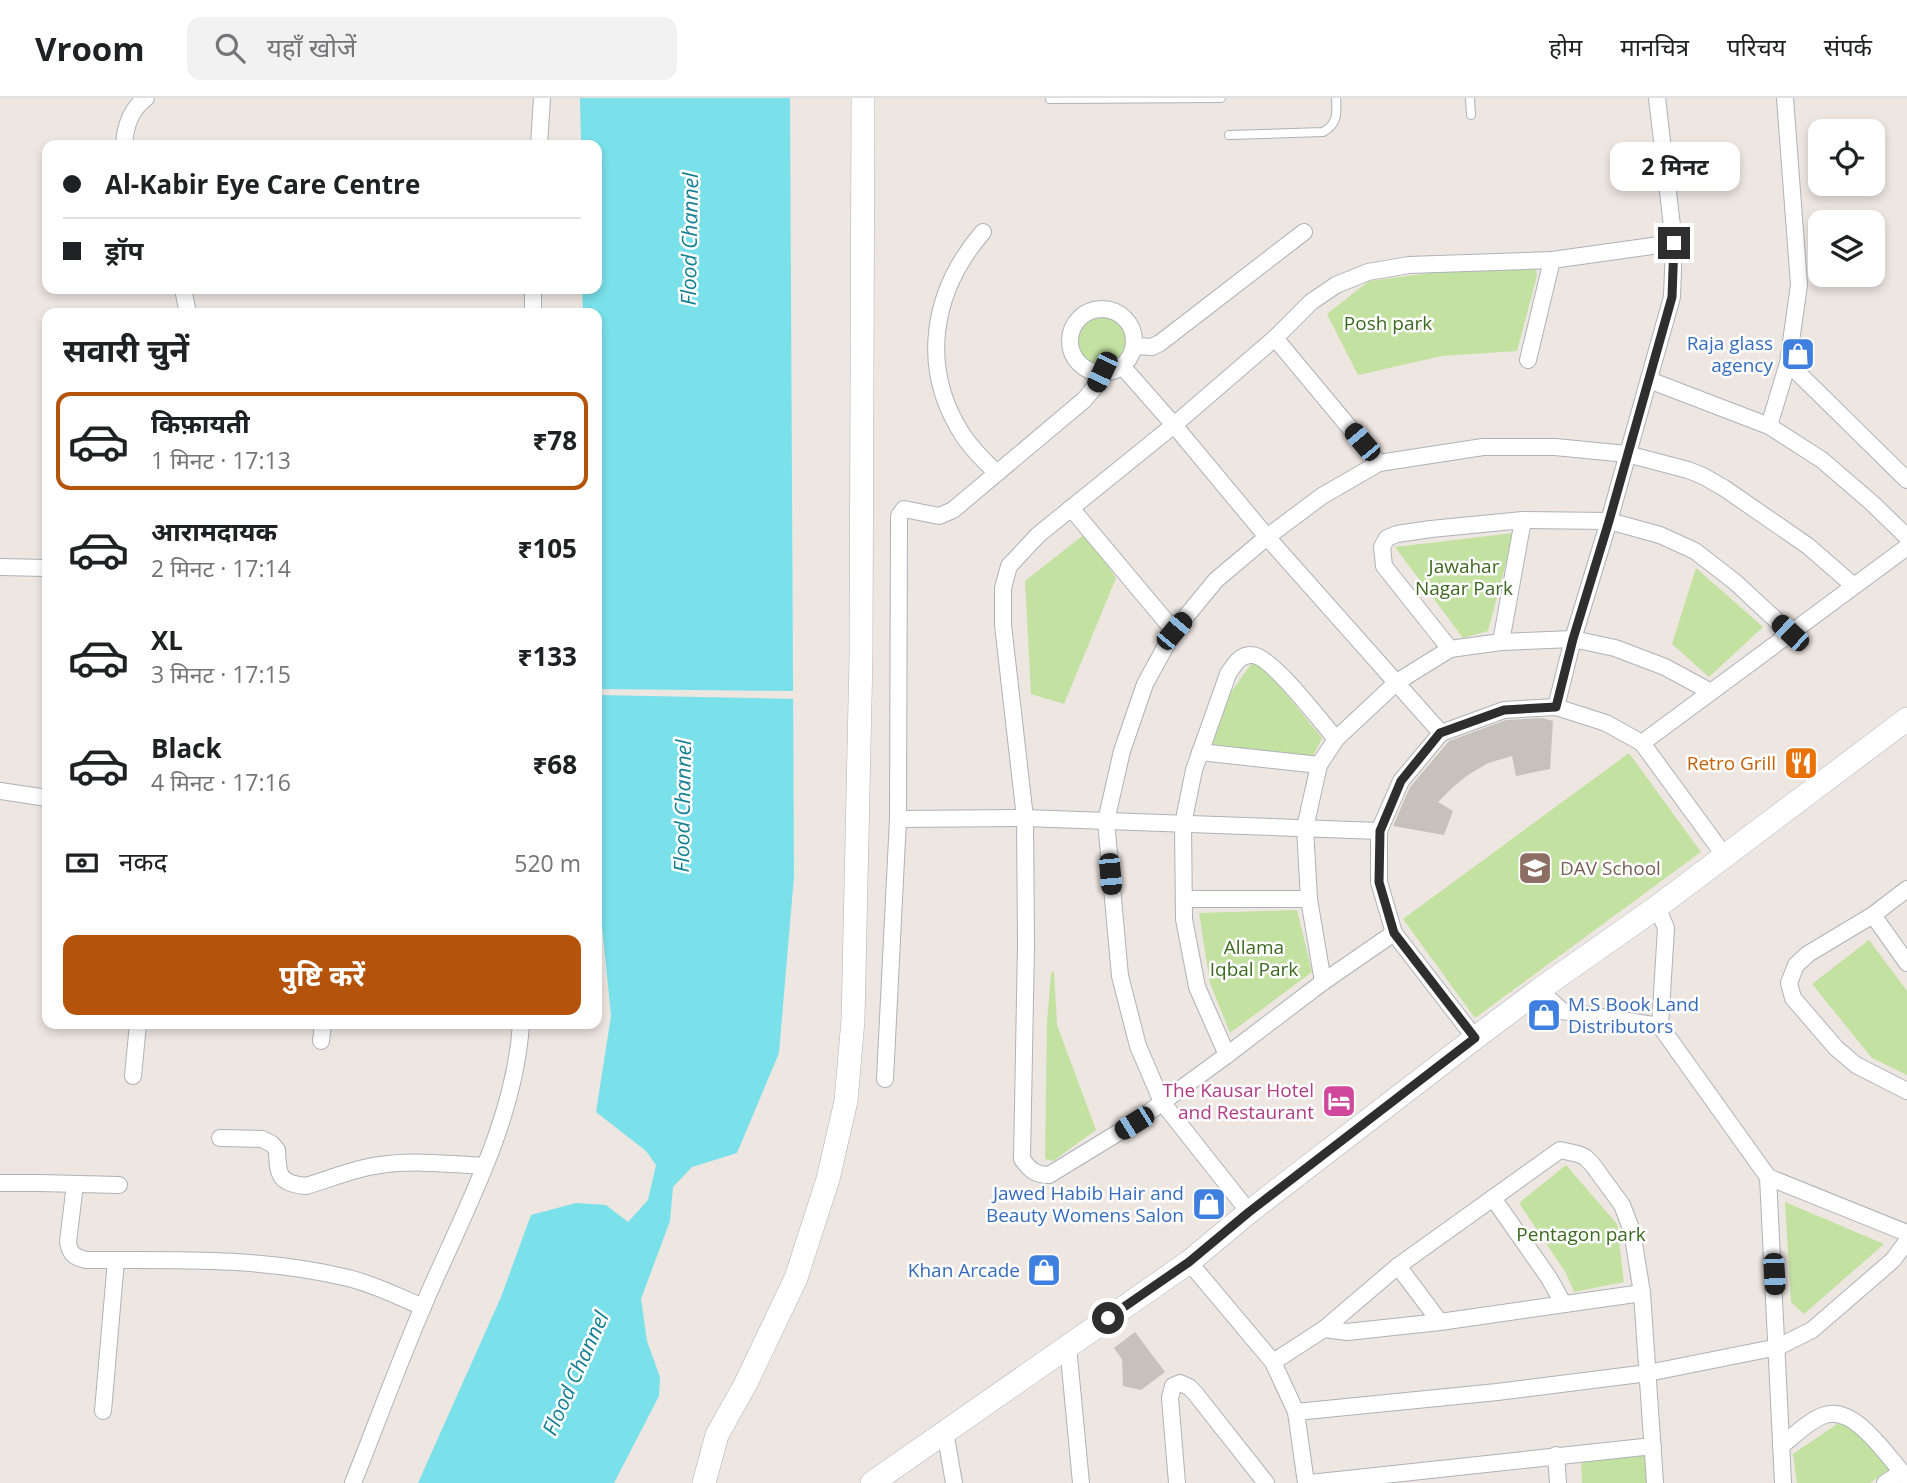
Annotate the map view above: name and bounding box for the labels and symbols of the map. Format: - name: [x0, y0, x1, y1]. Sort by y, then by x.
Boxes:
- callout: 2 मिनट: [1609, 142, 1739, 190]
- water label: Flood Channel: [674, 172, 704, 306]
- route end: [1658, 227, 1690, 259]
- park label: Posh park: [1344, 310, 1432, 336]
- place label: Raja glass agency: [1687, 330, 1773, 378]
- shop icon: Raja glass agency: [1779, 335, 1817, 373]
- car: [1084, 349, 1121, 395]
- car: [1341, 419, 1384, 465]
- park label: Jawahar Nagar Park: [1415, 553, 1513, 601]
- car: [1153, 608, 1196, 654]
- car: [1768, 611, 1813, 655]
- water label: Flood Channel: [667, 739, 697, 873]
- restaurant icon: Retro Grill: [1782, 744, 1820, 782]
- place label: Retro Grill: [1687, 750, 1776, 776]
- school or university icon: DAV School: [1516, 849, 1554, 887]
- car: [1098, 852, 1123, 896]
- place label: DAV School: [1560, 855, 1661, 881]
- park label: Allama Iqbal Park: [1210, 934, 1298, 982]
- place label: M.S Book Land Distributors: [1568, 991, 1699, 1039]
- shop icon: M.S Book Land Distributors: [1525, 996, 1563, 1034]
- place label: The Kausar Hotel and Restaurant: [1162, 1077, 1314, 1125]
- hotel icon: The Kausar Hotel and Restaurant: [1320, 1082, 1358, 1120]
- car: [1111, 1103, 1158, 1143]
- place label: Jawed Habib Hair and Beauty Womens Salon: [986, 1180, 1184, 1228]
- shop icon: Jawed Habib Hair and Beauty Womens Salon: [1190, 1185, 1228, 1223]
- park label: Pentagon park: [1516, 1221, 1646, 1247]
- shop icon: Khan Arcade: [1025, 1251, 1063, 1289]
- car: [1763, 1252, 1786, 1296]
- place label: Khan Arcade: [908, 1257, 1020, 1283]
- route start: [1092, 1302, 1124, 1334]
- water label: Flood Channel: [535, 1306, 615, 1439]

